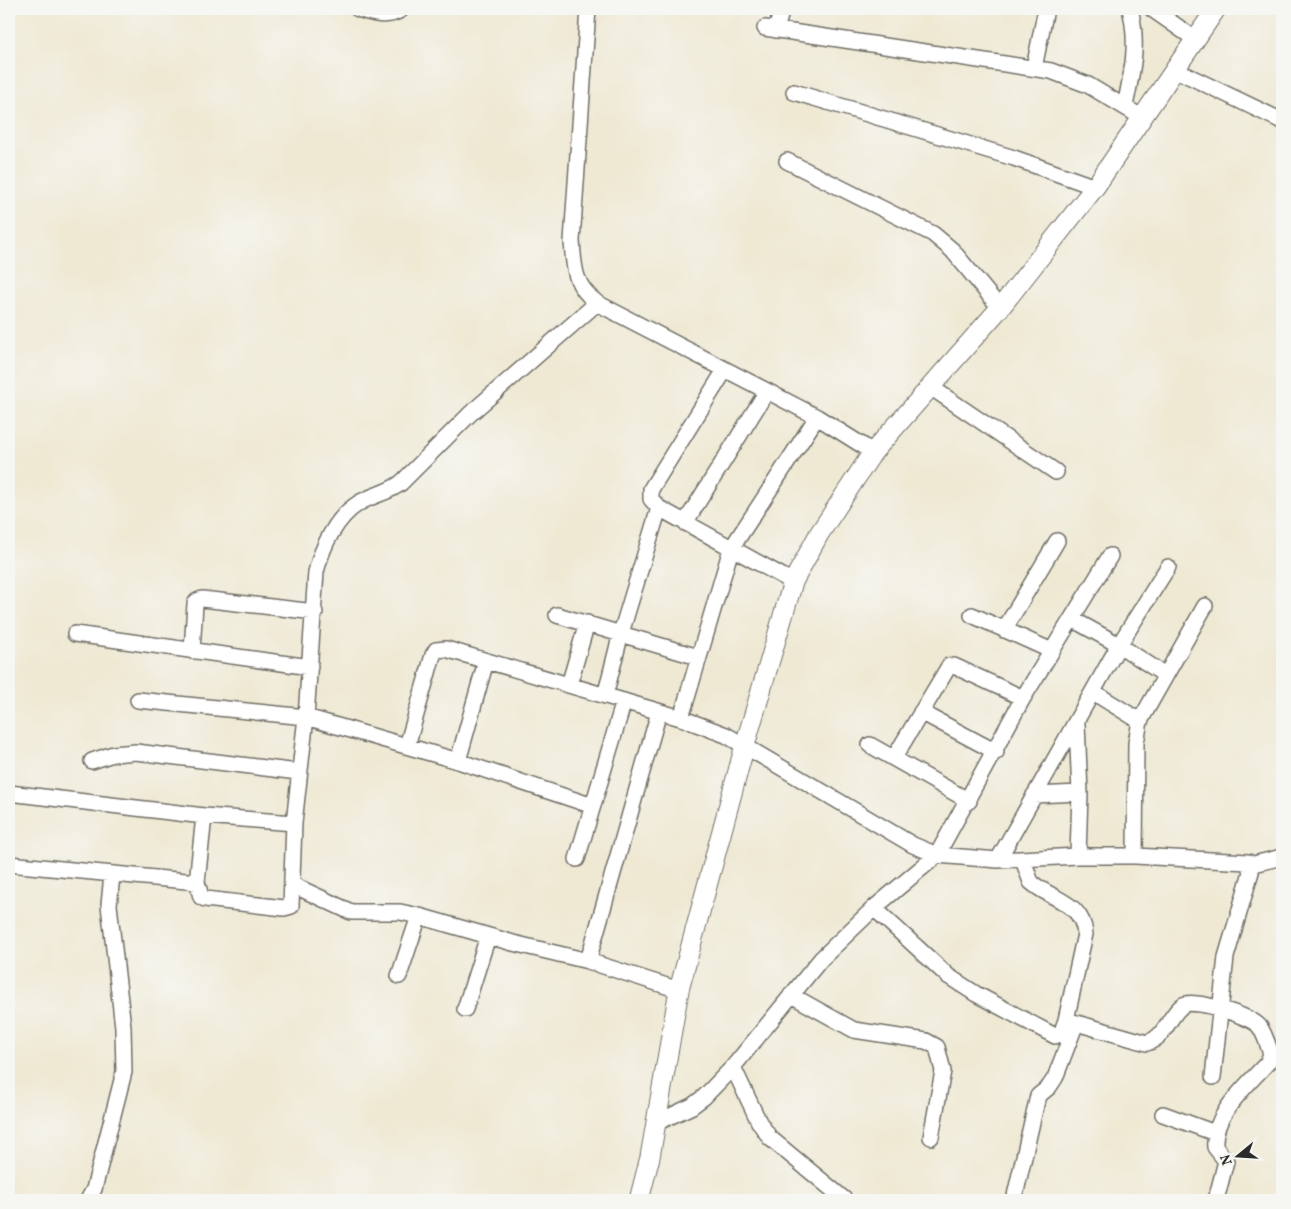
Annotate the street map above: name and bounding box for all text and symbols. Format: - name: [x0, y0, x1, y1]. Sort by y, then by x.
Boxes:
- north arrow: [1214, 1132, 1264, 1182]
- text: N: [1216, 1152, 1238, 1167]

